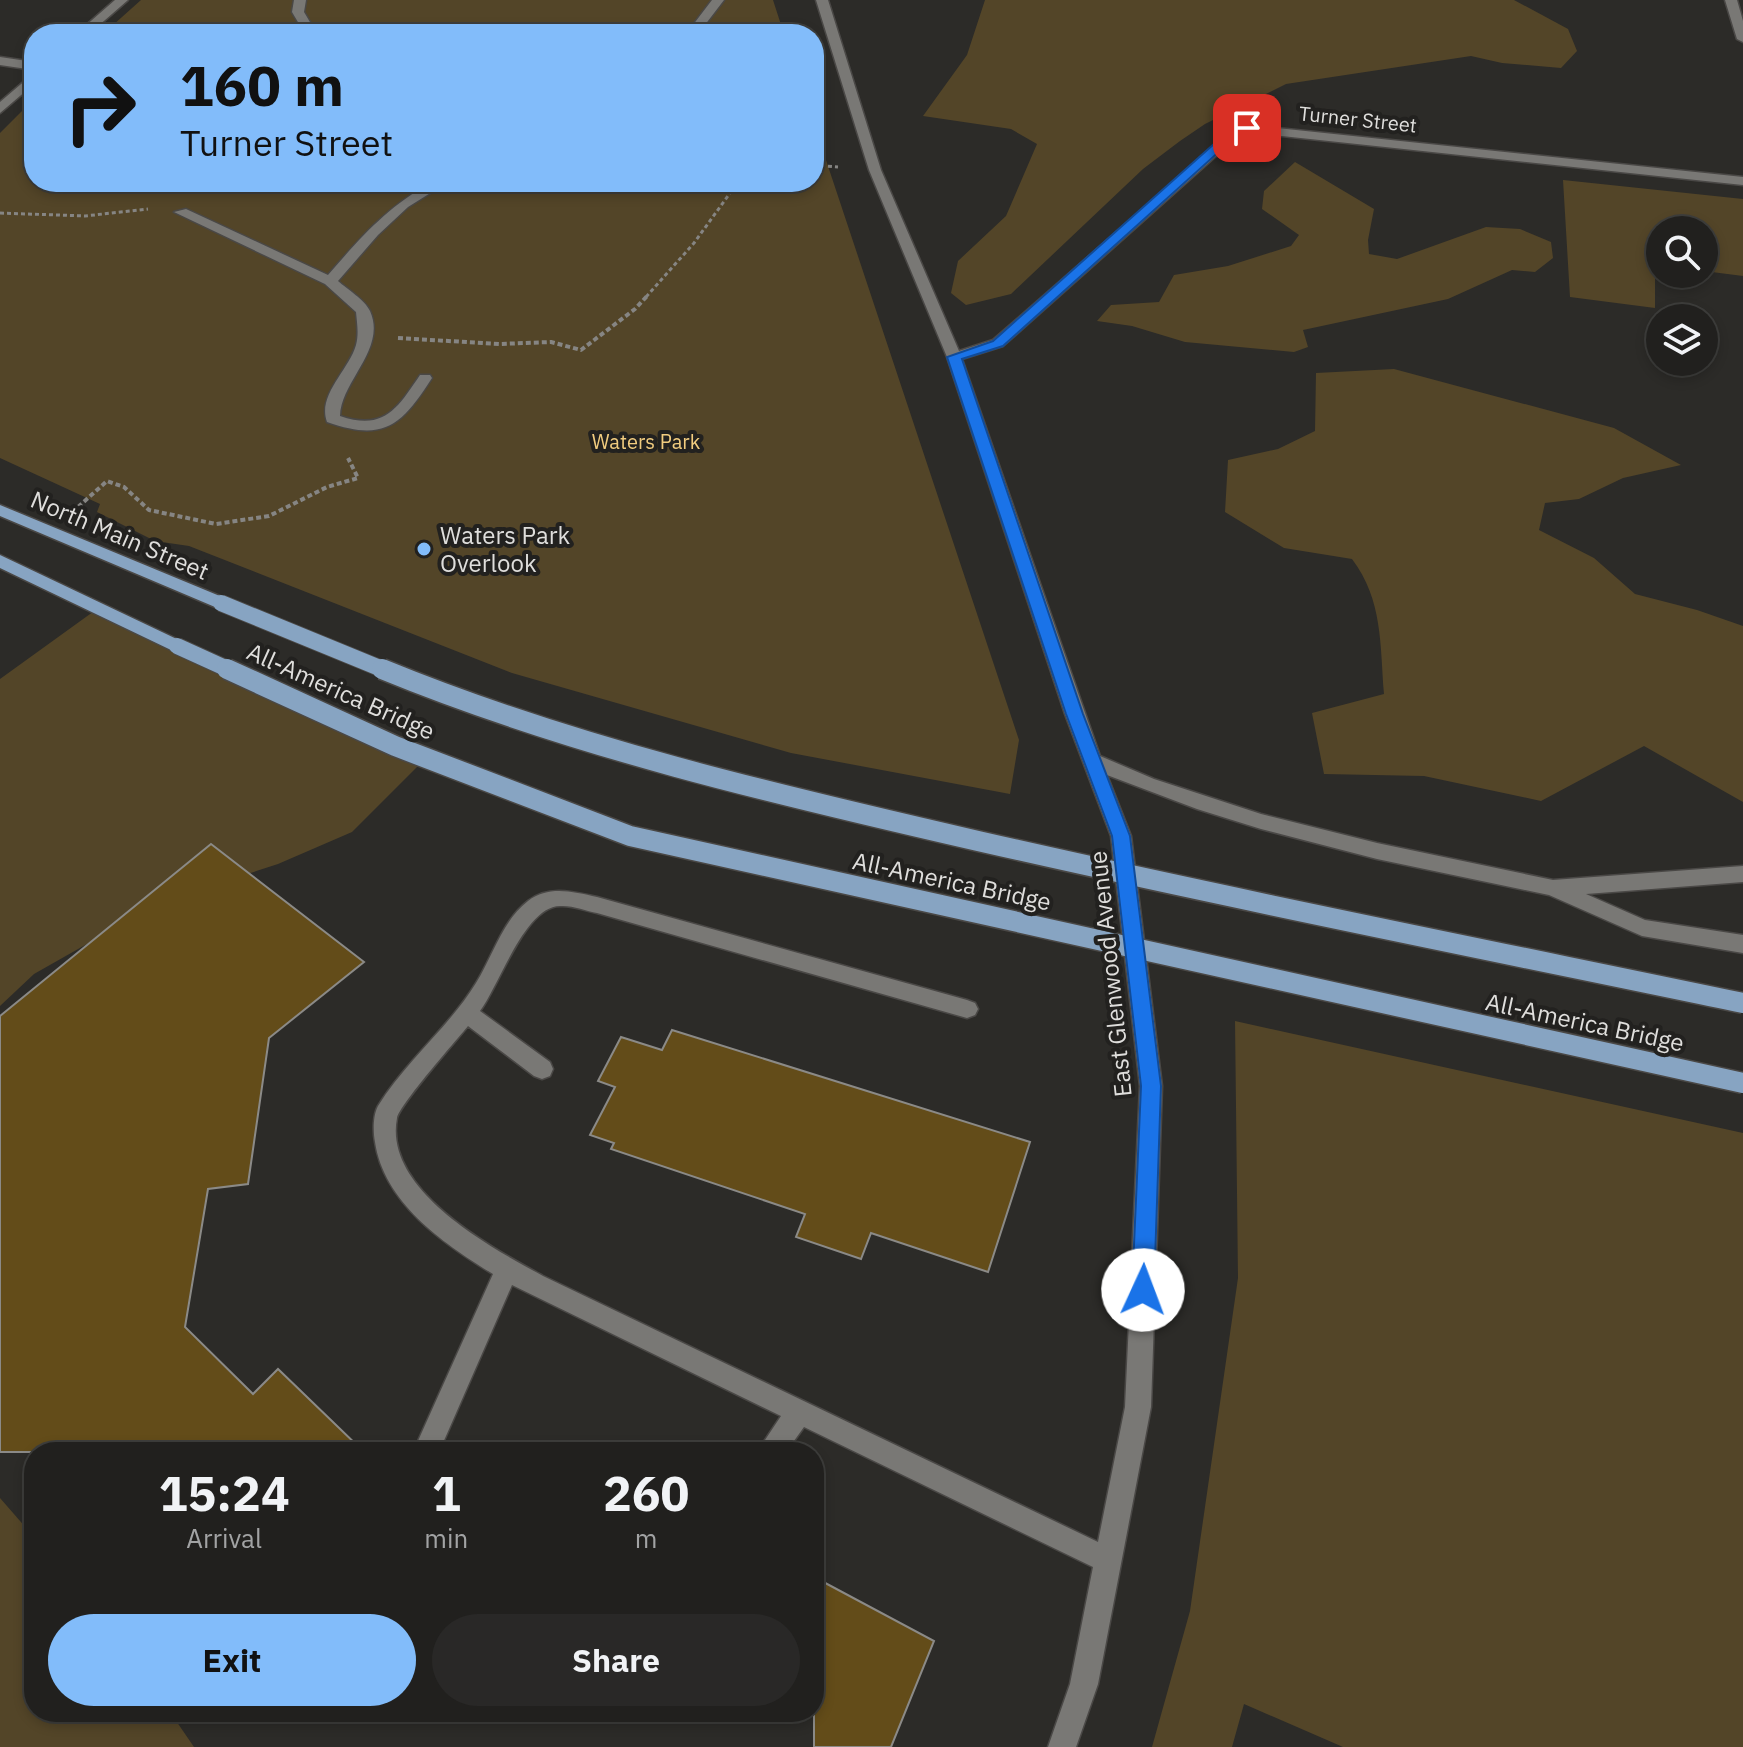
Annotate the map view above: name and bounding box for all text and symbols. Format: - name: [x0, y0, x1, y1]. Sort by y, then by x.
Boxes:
- text: 160 m: [180, 49, 344, 121]
- icon: right: [48, 56, 152, 160]
- pin: [1213, 94, 1281, 162]
- street label: Turner Street: [1298, 99, 1418, 139]
- icon: arrive: [1225, 106, 1269, 150]
- text: Turner Street: [180, 119, 393, 166]
- map controls: [1646, 216, 1718, 376]
- button: search: [1646, 216, 1718, 288]
- button: layers: [1646, 304, 1718, 376]
- park label: Waters Park: [592, 428, 701, 455]
- street label: North Main Street: [26, 483, 214, 587]
- place label: Waters Park Overlook: [440, 519, 571, 579]
- marker: Waters Park Overlook: [415, 540, 433, 558]
- street label: All-America Bridge: [242, 635, 440, 747]
- street label: All-America Bridge: [850, 844, 1054, 918]
- street label: East Glenwood Avenue: [1081, 849, 1139, 1099]
- street label: All-America Bridge: [1483, 985, 1687, 1059]
- position arrow: [1101, 1248, 1185, 1332]
- text: 15:24: [159, 1462, 290, 1524]
- text: 1: [432, 1462, 461, 1524]
- text: 260: [603, 1462, 689, 1524]
- text: Arrival: [186, 1521, 262, 1555]
- text: min: [424, 1521, 468, 1555]
- text: m: [635, 1521, 657, 1555]
- button: Exit: [48, 1614, 416, 1706]
- button: Share: [432, 1614, 800, 1706]

